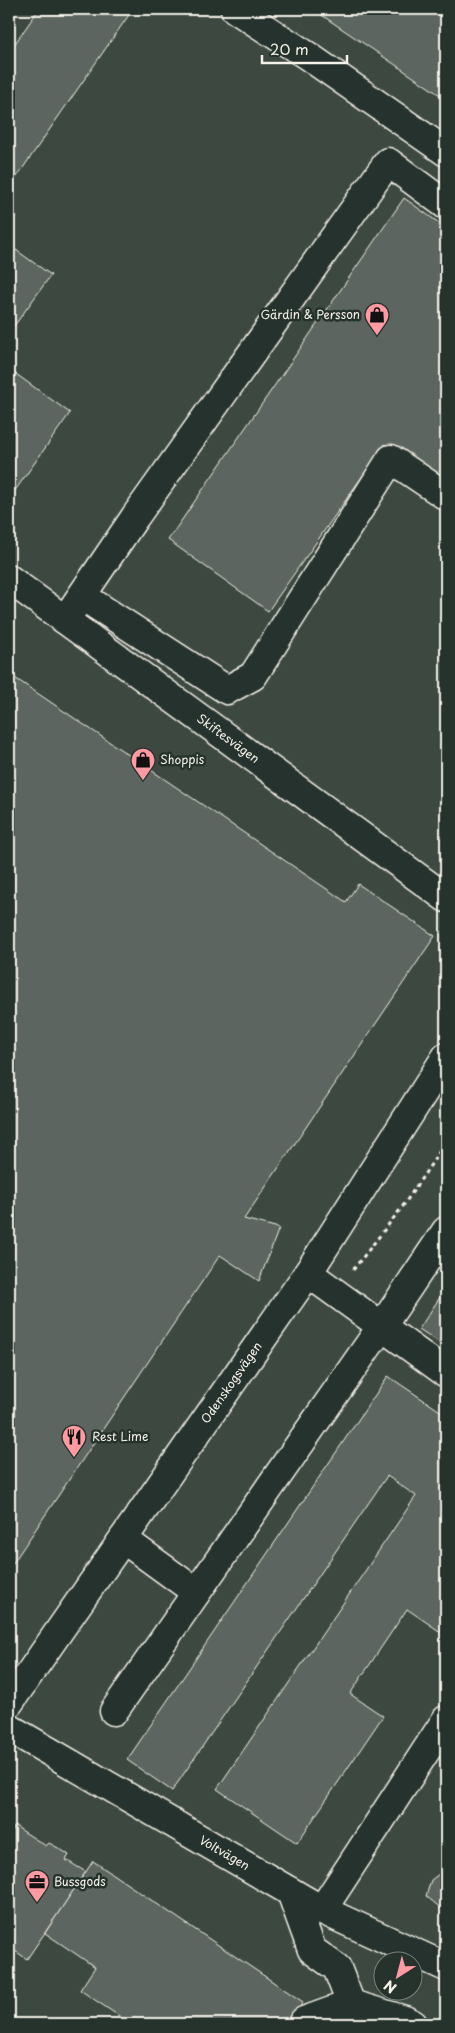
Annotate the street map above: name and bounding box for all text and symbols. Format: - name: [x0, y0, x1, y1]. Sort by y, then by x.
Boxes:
- scale bar: [262, 32, 348, 64]
- text: 20 m: [270, 37, 309, 60]
- shop icon: Gärdin & Persson: [364, 302, 390, 336]
- place label: Gärdin & Persson: [260, 305, 360, 323]
- street label: Skiftesvägen: [193, 709, 264, 767]
- shop icon: Shoppis: [130, 747, 156, 781]
- place label: Shoppis: [160, 750, 205, 768]
- street label: Odenskogsvägen: [196, 1338, 266, 1427]
- restaurant icon: Rest Lime: [61, 1424, 87, 1458]
- place label: Rest Lime: [92, 1427, 148, 1445]
- street label: Voltvägen: [196, 1831, 253, 1874]
- office icon: Bussgods: [24, 1869, 50, 1903]
- place label: Bussgods: [54, 1872, 106, 1890]
- north arrow: [372, 1950, 422, 2000]
- text: N: [379, 1975, 401, 1999]

